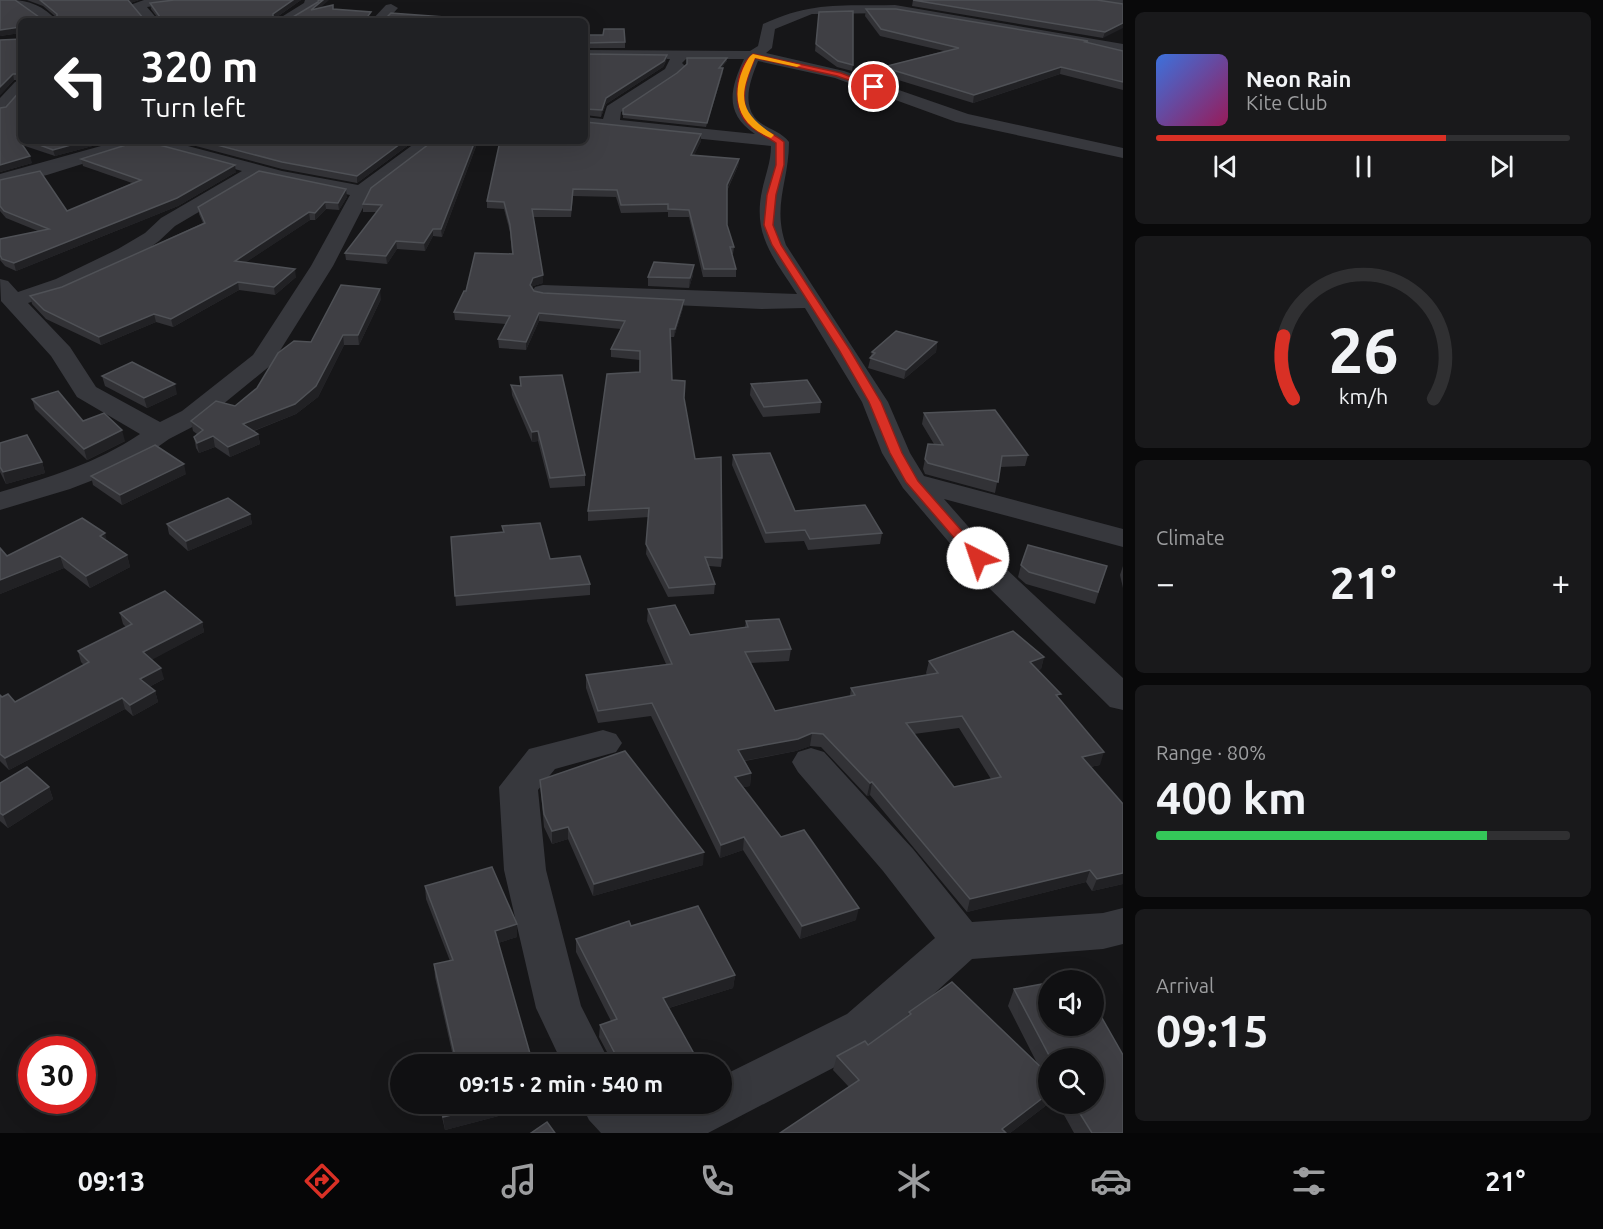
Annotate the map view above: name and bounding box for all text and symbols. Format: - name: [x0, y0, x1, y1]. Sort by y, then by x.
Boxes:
- icon: left: [42, 42, 120, 120]
- text: 320 m: [141, 43, 258, 90]
- pin: [848, 61, 899, 112]
- text: Neon Rain: [1246, 66, 1351, 91]
- icon: arrive: [857, 70, 890, 103]
- text: Kite Club: [1246, 91, 1328, 114]
- text: Turn left: [141, 92, 245, 122]
- icon: previous: [1209, 150, 1242, 183]
- icon: pause: [1347, 150, 1380, 183]
- icon: next: [1485, 150, 1518, 183]
- text: 26: [1328, 315, 1398, 385]
- text: km/h: [1338, 385, 1388, 409]
- position arrow: [946, 526, 1010, 590]
- text: Climate: [1156, 526, 1225, 549]
- text: 21°: [1330, 557, 1396, 608]
- text: −: [1156, 564, 1175, 601]
- text: +: [1551, 564, 1570, 601]
- text: Range · 80%: [1156, 741, 1266, 764]
- text: 400 km: [1156, 772, 1307, 823]
- map controls: [1038, 970, 1104, 1114]
- button: sound: [1038, 970, 1104, 1036]
- text: Arrival: [1156, 974, 1214, 997]
- text: 09:15: [1156, 1005, 1269, 1056]
- speed limit sign: 30: [18, 1036, 96, 1114]
- button: search: [1038, 1048, 1104, 1114]
- text: 09:15 · 2 min · 540 m: [459, 1071, 663, 1096]
- icon: directions: [301, 1160, 343, 1202]
- icon: music: [498, 1160, 540, 1202]
- icon: phone: [696, 1160, 738, 1202]
- icon: climate: [893, 1160, 935, 1202]
- icon: car: [1090, 1160, 1132, 1202]
- icon: filters: [1288, 1160, 1330, 1202]
- text: 09:13: [78, 1166, 145, 1196]
- text: 21°: [1485, 1166, 1525, 1196]

